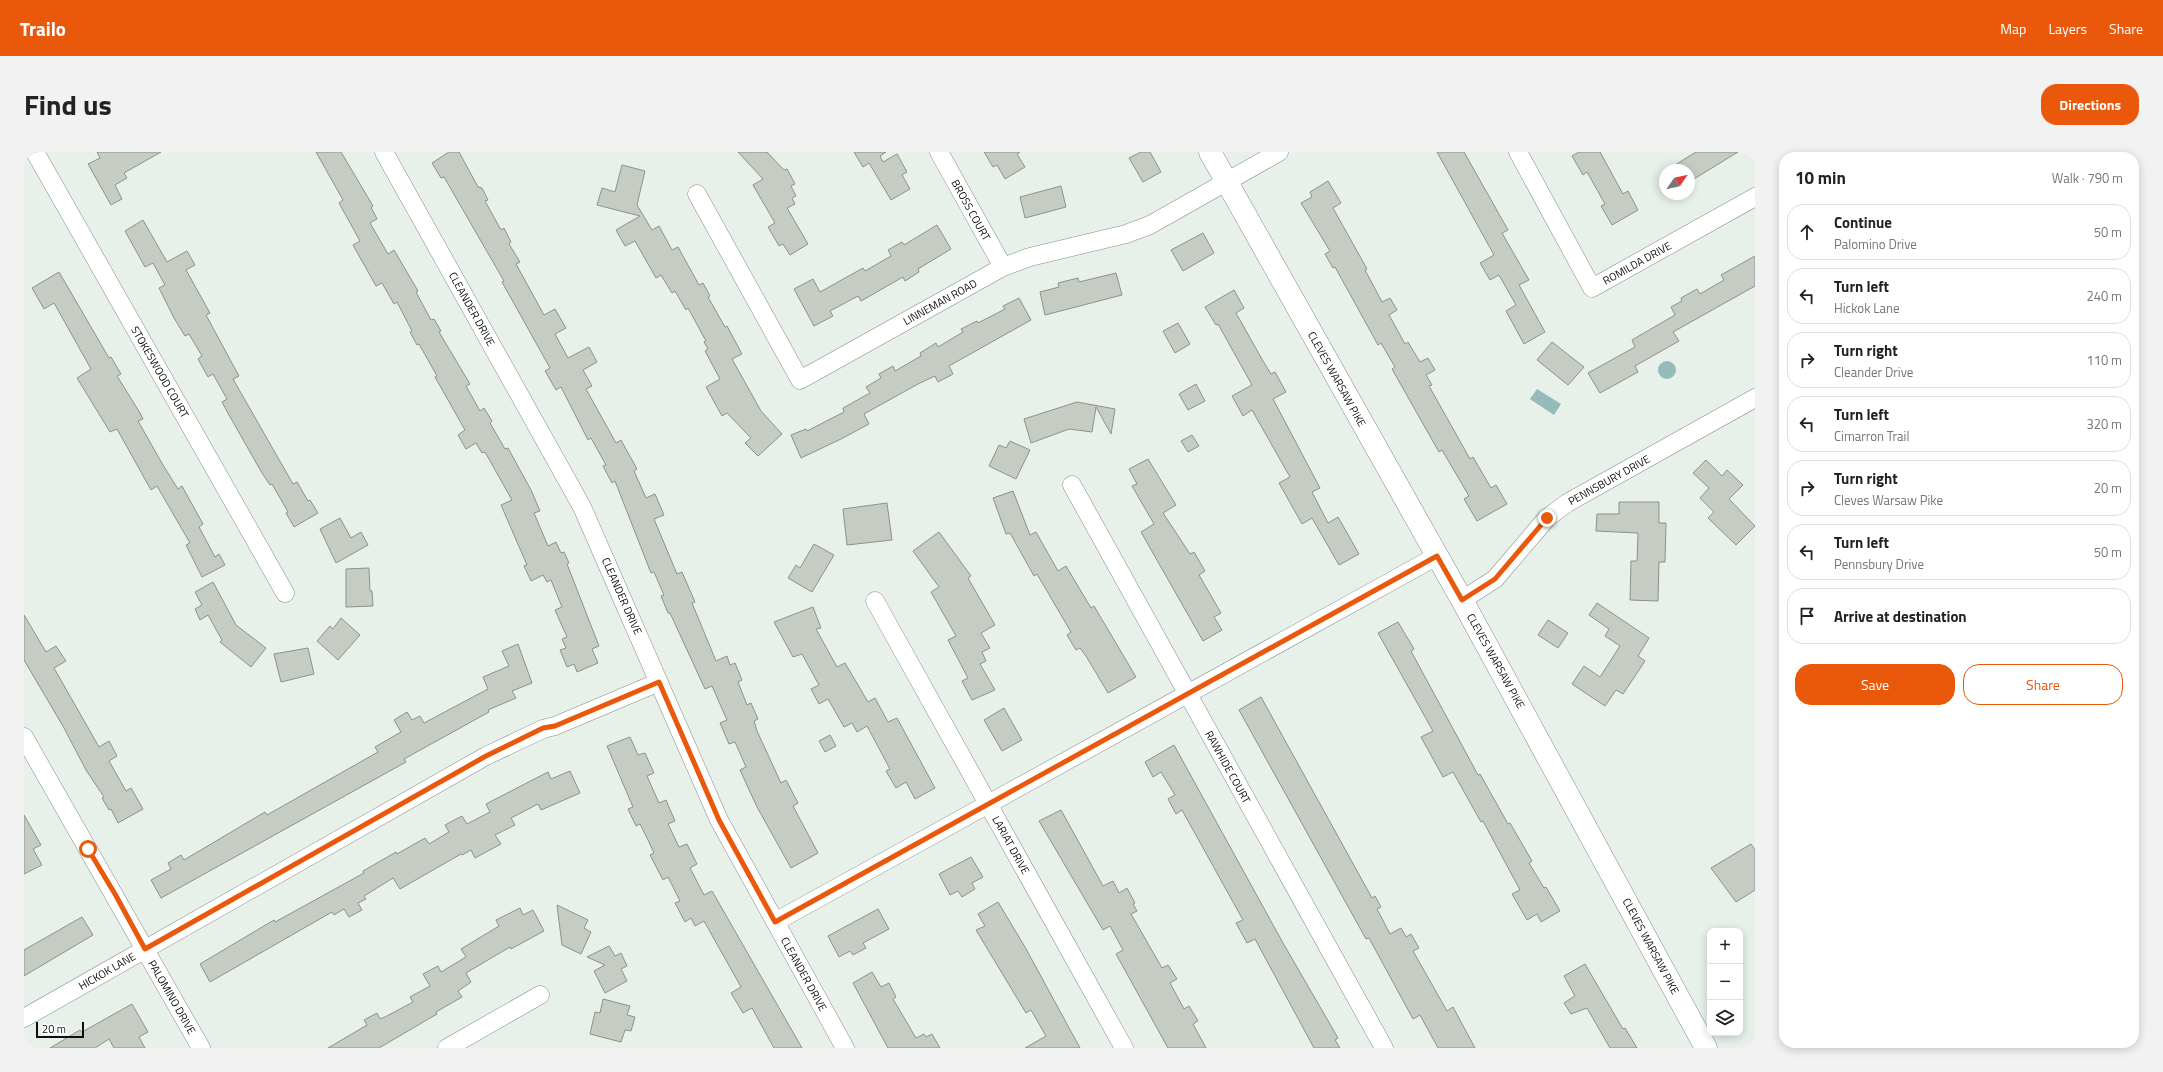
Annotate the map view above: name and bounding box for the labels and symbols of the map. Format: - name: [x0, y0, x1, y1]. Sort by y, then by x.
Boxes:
- north arrow: [1659, 164, 1695, 200]
- street label: BROSS COURT: [948, 176, 995, 244]
- street label: ROMILDA DRIVE: [1600, 238, 1674, 288]
- street label: CLEANDER DRIVE: [445, 269, 499, 349]
- street label: LINNEMAN ROAD: [900, 275, 980, 329]
- street label: STOKESWOOD COURT: [127, 323, 193, 421]
- street label: CLEVES WARSAW PIKE: [1304, 328, 1370, 430]
- street label: PENNSBURY DRIVE: [1565, 451, 1653, 509]
- route end: [1538, 509, 1556, 527]
- street label: CLEANDER DRIVE: [598, 555, 646, 637]
- street label: CLEVES WARSAW PIKE: [1463, 610, 1529, 712]
- street label: RAWHIDE COURT: [1201, 728, 1255, 807]
- street label: LARIAT DRIVE: [988, 813, 1034, 877]
- route start: [79, 840, 97, 858]
- street label: CLEVES WARSAW PIKE: [1619, 895, 1683, 997]
- street label: CLEANDER DRIVE: [777, 934, 831, 1014]
- street label: HICKOK LANE: [76, 948, 138, 994]
- street label: PALOMINO DRIVE: [144, 957, 200, 1037]
- scale bar: [36, 1020, 84, 1039]

